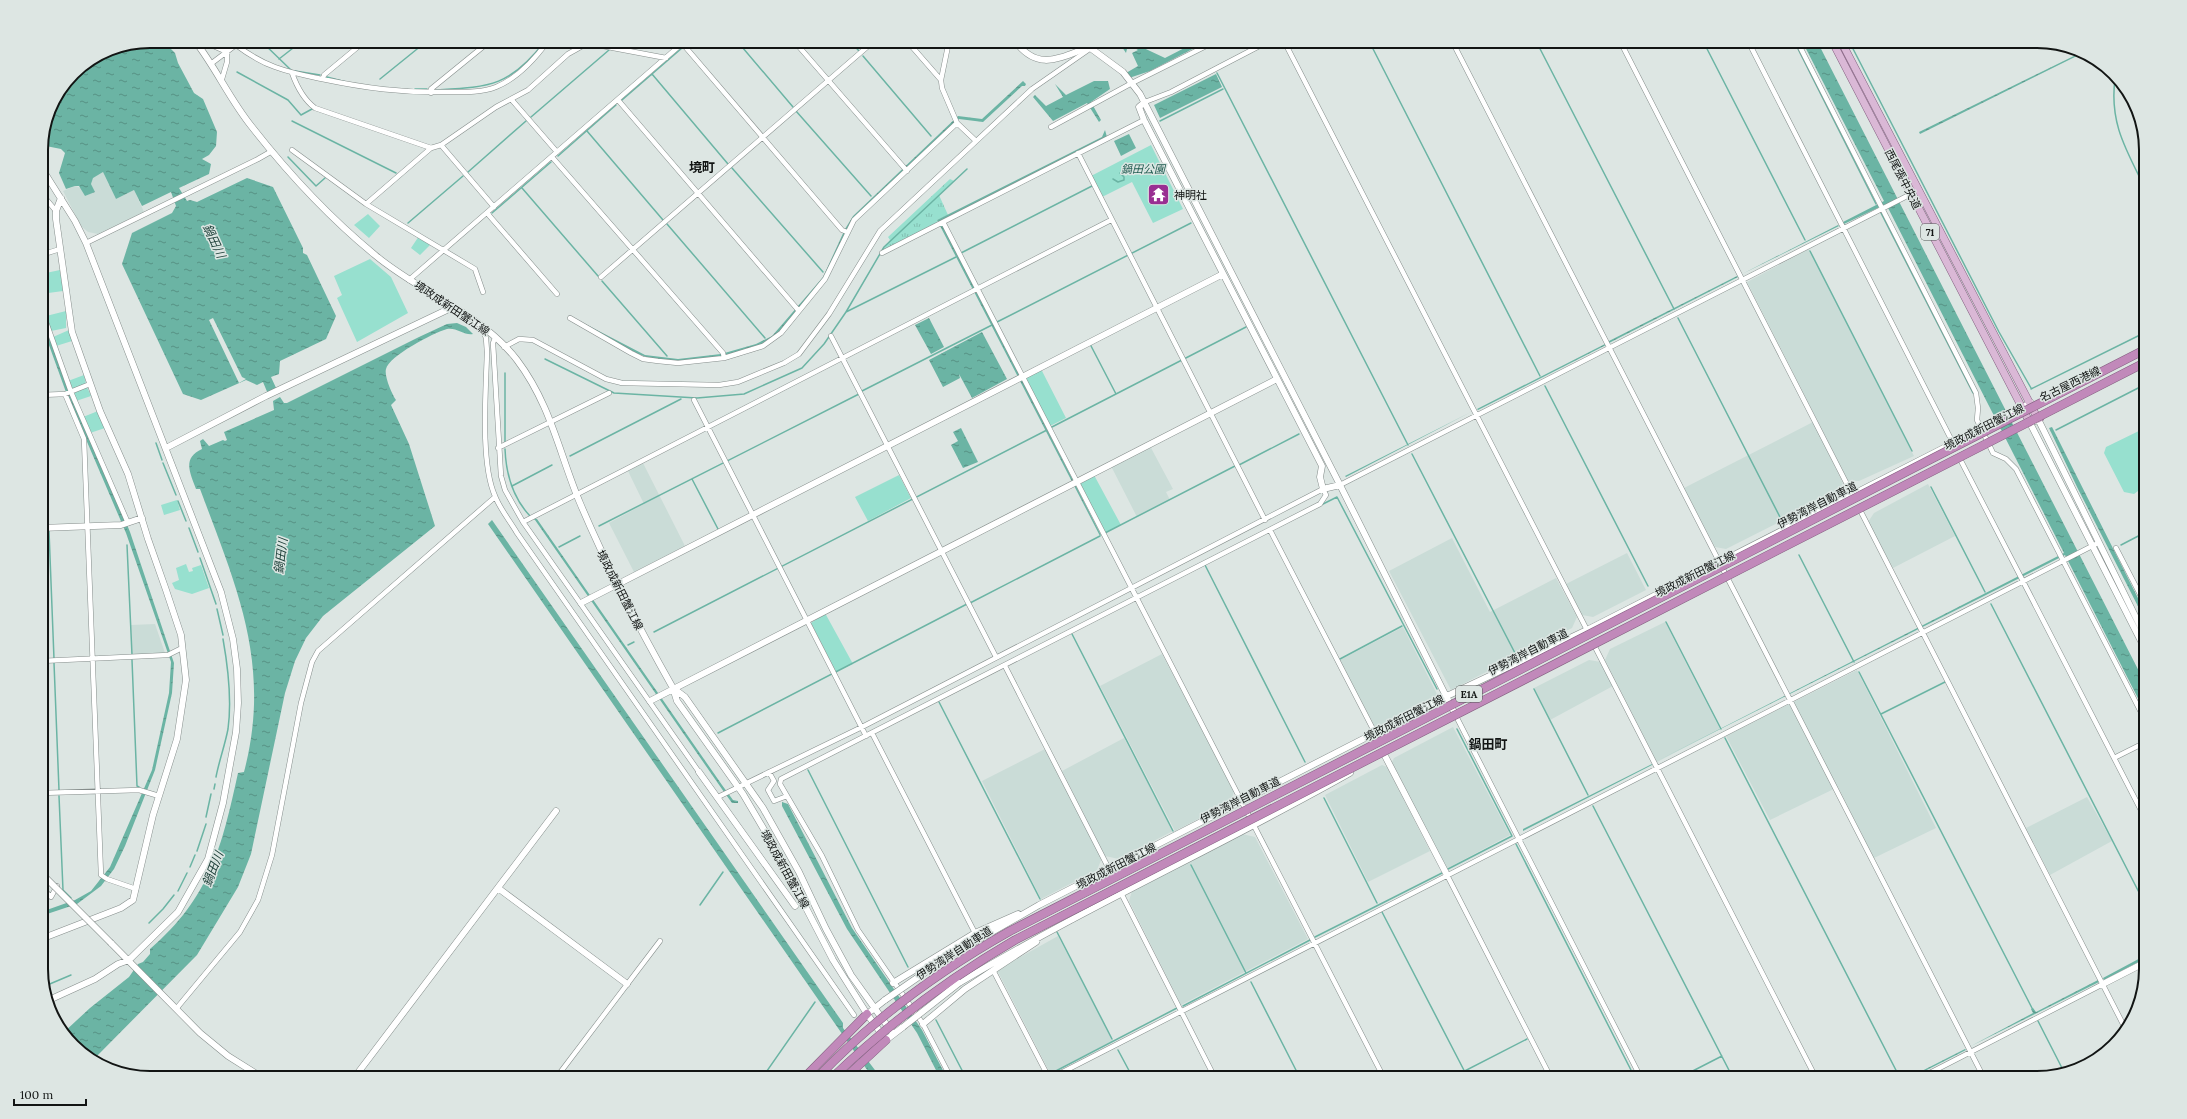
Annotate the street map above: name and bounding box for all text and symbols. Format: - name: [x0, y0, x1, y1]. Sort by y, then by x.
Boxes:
- street label: 西尾張中央道: [1882, 146, 1924, 212]
- district label: 境町: [689, 159, 715, 176]
- park label: 鍋田公園: [1121, 162, 1167, 176]
- temple icon: 神明社: [1146, 182, 1172, 208]
- place label: 神明社: [1174, 188, 1207, 202]
- water label: 鍋田川: [200, 221, 230, 262]
- road number: 71: [1921, 224, 1939, 240]
- street label: 境政成新田蟹江線: [412, 278, 492, 338]
- street label: 名古屋西港線: [2037, 363, 2103, 405]
- street label: 境政成新田蟹江線: [1942, 401, 2026, 453]
- street label: 伊勢湾岸自動車道: [1775, 479, 1859, 531]
- water label: 鍋田川: [271, 535, 290, 575]
- street label: 境政成新田蟹江線: [594, 548, 646, 632]
- street label: 境政成新田蟹江線: [1653, 548, 1737, 600]
- street label: 伊勢湾岸自動車道: [1486, 626, 1570, 678]
- road number: E1A: [1456, 686, 1482, 702]
- street label: 境政成新田蟹江線: [1362, 692, 1446, 744]
- district label: 鍋田町: [1468, 736, 1508, 753]
- street label: 伊勢湾岸自動車道: [1198, 774, 1282, 826]
- street label: 境政成新田蟹江線: [758, 827, 812, 911]
- street label: 境政成新田蟹江線: [1074, 840, 1158, 892]
- water label: 鍋田川: [199, 847, 227, 888]
- street label: 伊勢湾岸自動車道: [913, 923, 995, 983]
- scale bar: [14, 1081, 86, 1107]
- text: 100 m: [20, 1087, 53, 1102]

